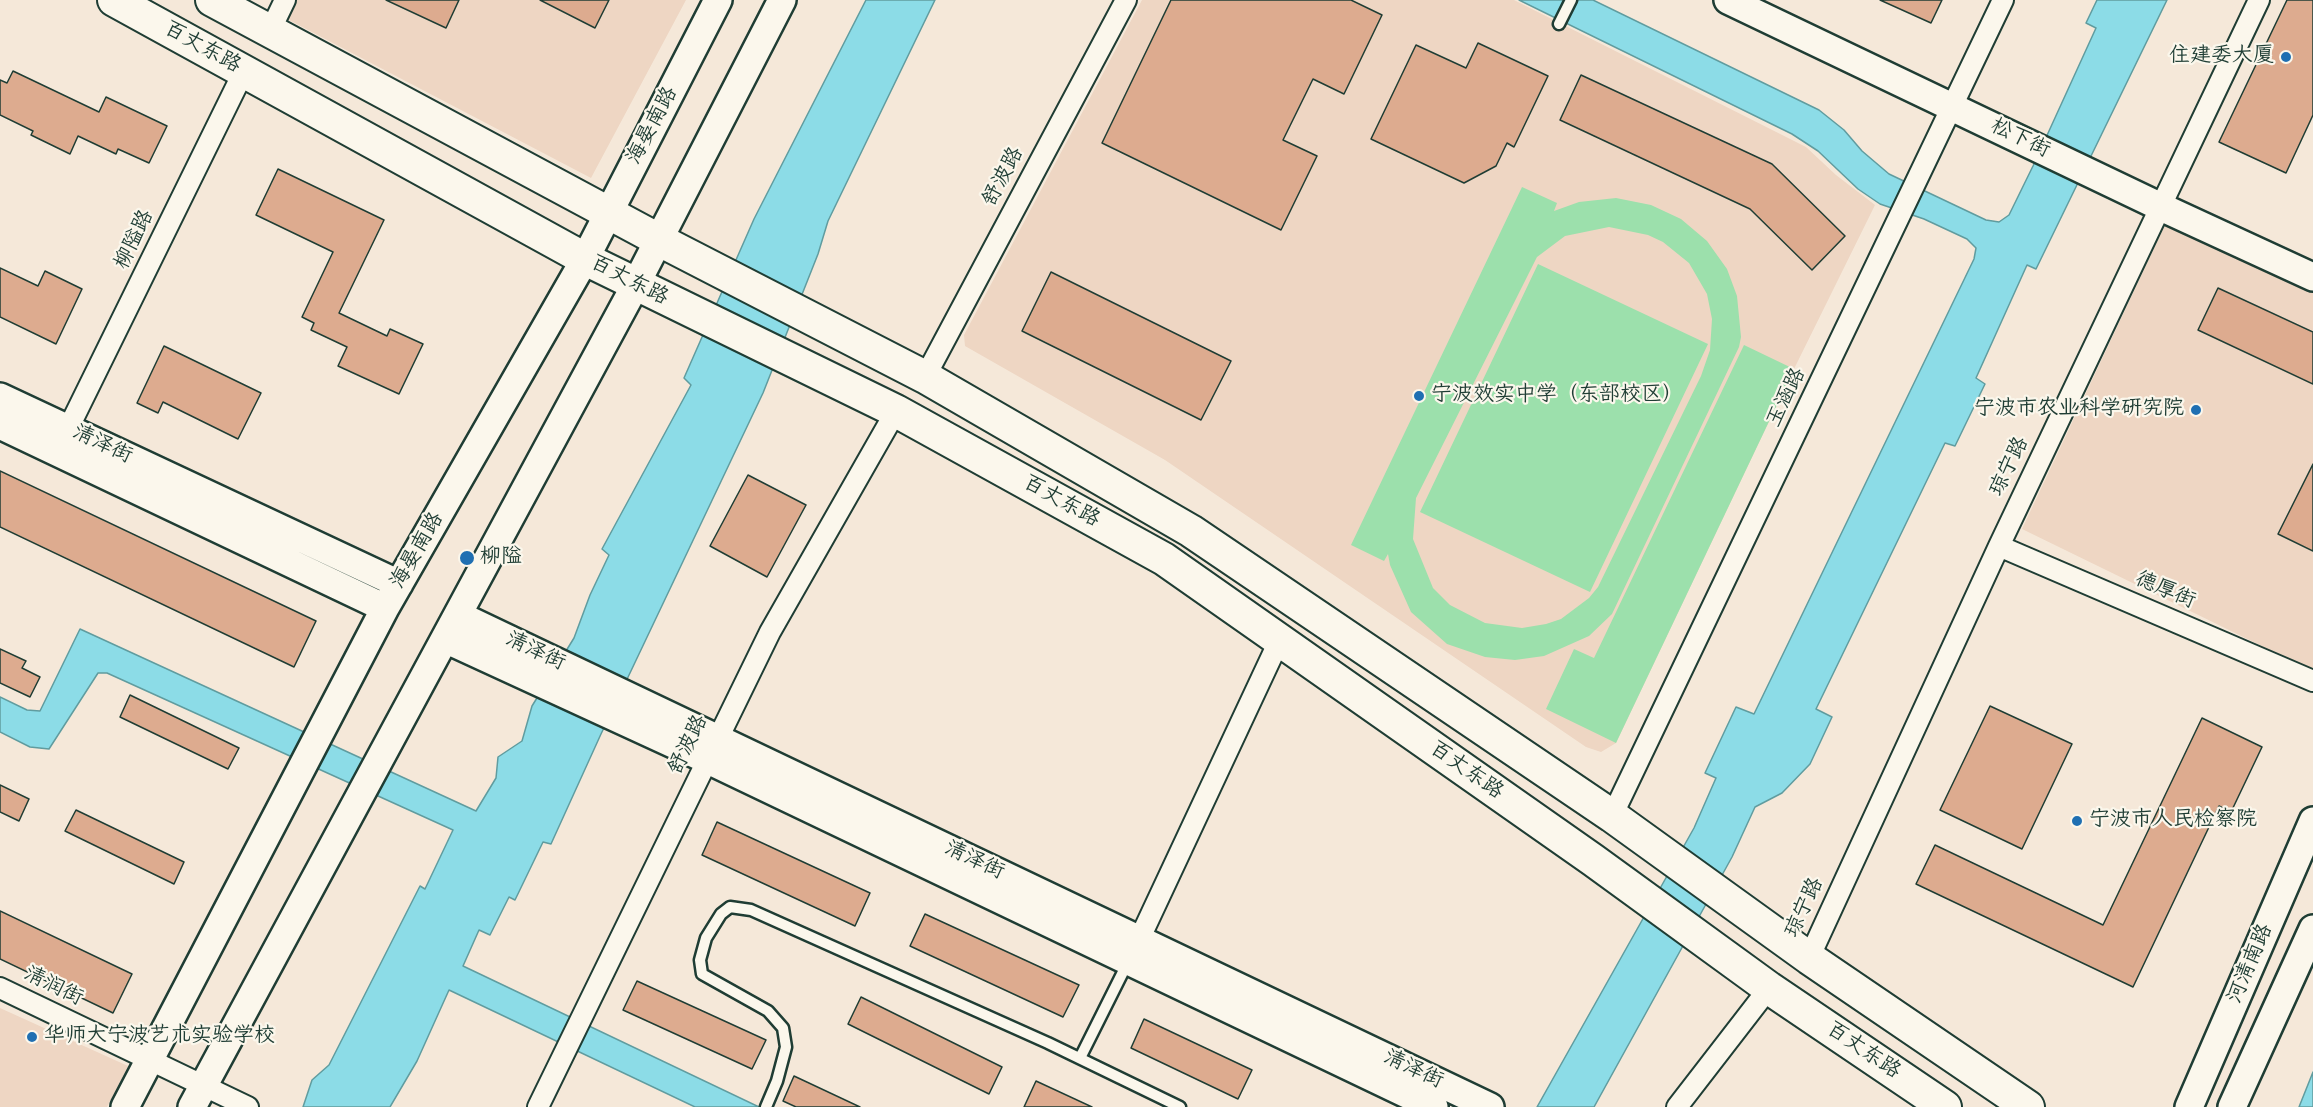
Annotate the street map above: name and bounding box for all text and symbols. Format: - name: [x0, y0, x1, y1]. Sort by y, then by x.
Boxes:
- street label: 百丈东路: [159, 17, 245, 79]
- place label: 住建委大厦: [2169, 44, 2274, 70]
- marker: 住建委大厦: [2279, 50, 2293, 64]
- street label: 海晏南路: [622, 83, 684, 169]
- street label: 松下街: [1986, 114, 2054, 164]
- street label: 舒波路: [978, 143, 1030, 211]
- street label: 柳隘路: [110, 206, 160, 274]
- street label: 百丈东路: [586, 251, 672, 311]
- street label: 玉涵路: [1762, 364, 1812, 432]
- place label: 宁波效实中学（东部校区）: [1431, 383, 1683, 409]
- marker: 宁波效实中学（东部校区）: [1412, 389, 1426, 403]
- place label: 宁波市农业科学研究院: [1974, 397, 2184, 423]
- marker: 宁波市农业科学研究院: [2189, 403, 2203, 417]
- street label: 清泽街: [68, 420, 136, 470]
- street label: 琼宁路: [1985, 433, 2035, 501]
- street label: 百丈东路: [1018, 471, 1104, 533]
- street label: 海晏南路: [386, 508, 450, 594]
- place label: 柳隘: [480, 545, 522, 571]
- marker: 柳隘: [458, 549, 476, 567]
- street label: 德厚街: [2131, 567, 2199, 615]
- street label: 清泽街: [501, 627, 569, 677]
- street label: 舒波路: [664, 711, 714, 779]
- street label: 百丈东路: [1424, 737, 1508, 805]
- place label: 宁波市人民检察院: [2089, 808, 2257, 834]
- marker: 宁波市人民检察院: [2070, 814, 2084, 828]
- street label: 清泽街: [940, 836, 1008, 886]
- street label: 琼宁路: [1780, 874, 1830, 942]
- street label: 河清南路: [2223, 920, 2279, 1008]
- street label: 清润街: [19, 962, 87, 1012]
- street label: 百丈东路: [1821, 1017, 1905, 1085]
- place label: 华师大宁波艺术实验学校: [44, 1024, 275, 1050]
- marker: 华师大宁波艺术实验学校: [25, 1030, 39, 1044]
- street label: 清泽街: [1379, 1045, 1447, 1095]

